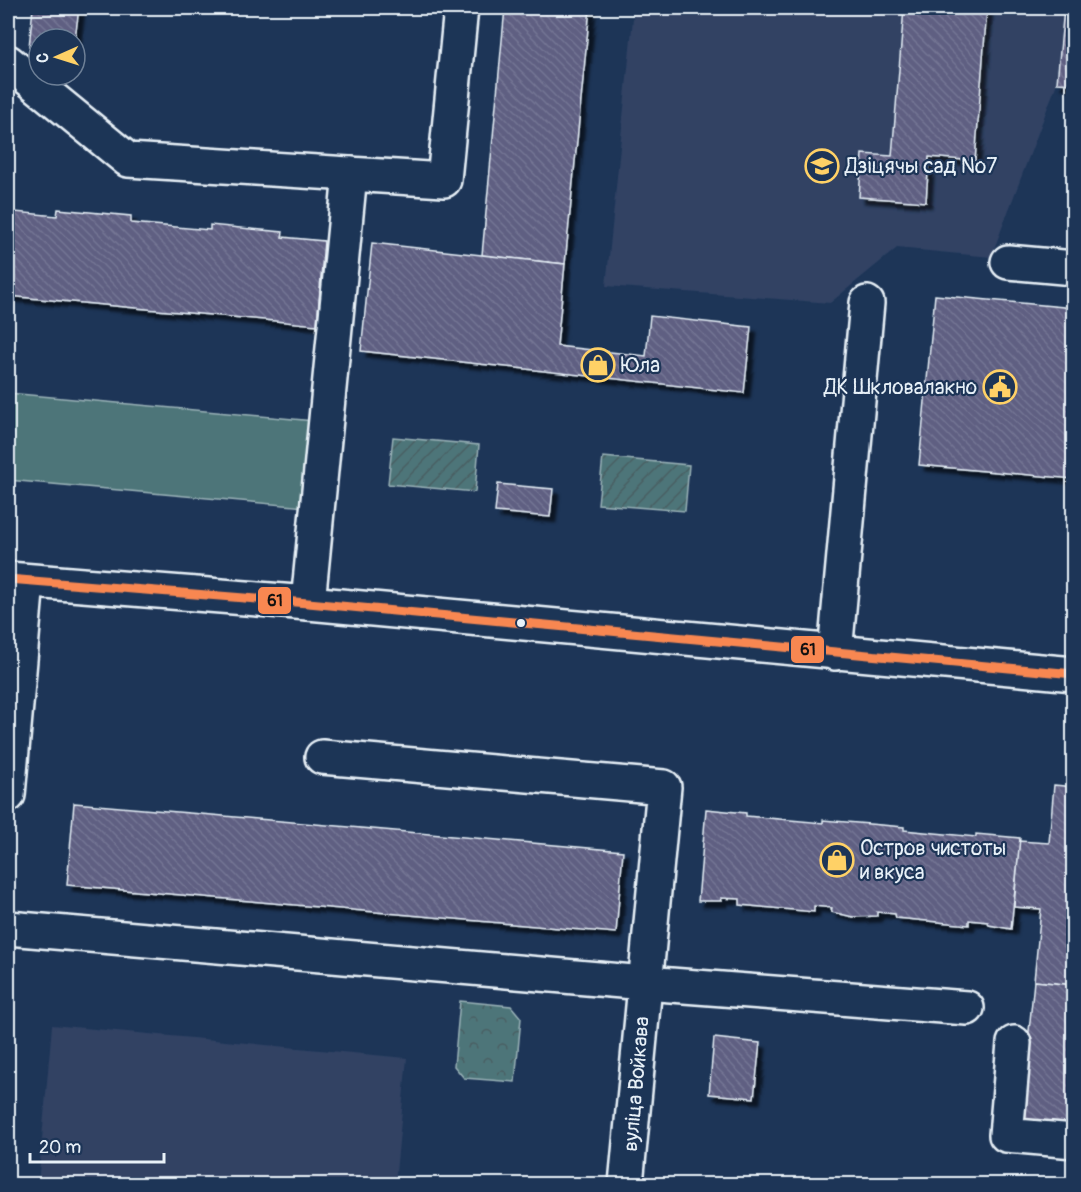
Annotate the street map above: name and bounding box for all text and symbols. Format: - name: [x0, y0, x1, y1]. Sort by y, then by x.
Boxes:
- north arrow: [27, 27, 87, 87]
- text: С: [33, 52, 53, 63]
- school or university icon: Дзіцячы сад №7: [804, 148, 840, 184]
- place label: Дзіцячы сад №7: [844, 153, 997, 180]
- shop icon: Юла: [580, 347, 616, 383]
- place label: Юла: [621, 352, 660, 379]
- public building icon: ДК Шкловалакно: [982, 369, 1018, 405]
- place label: ДК Шкловалакно: [823, 374, 977, 401]
- line badge: 61: [257, 586, 292, 615]
- text: 61: [267, 591, 283, 611]
- unlabelled marker: [515, 617, 527, 629]
- line badge: 61: [790, 635, 825, 664]
- text: 61: [800, 640, 816, 660]
- place label: Остров чистоты и вкуса: [860, 835, 1006, 886]
- shop icon: Остров чистоты и вкуса: [819, 842, 855, 878]
- street label: вуліца Войкава: [617, 1015, 656, 1153]
- scale bar: [30, 1126, 164, 1164]
- text: 20 m: [39, 1136, 81, 1159]

